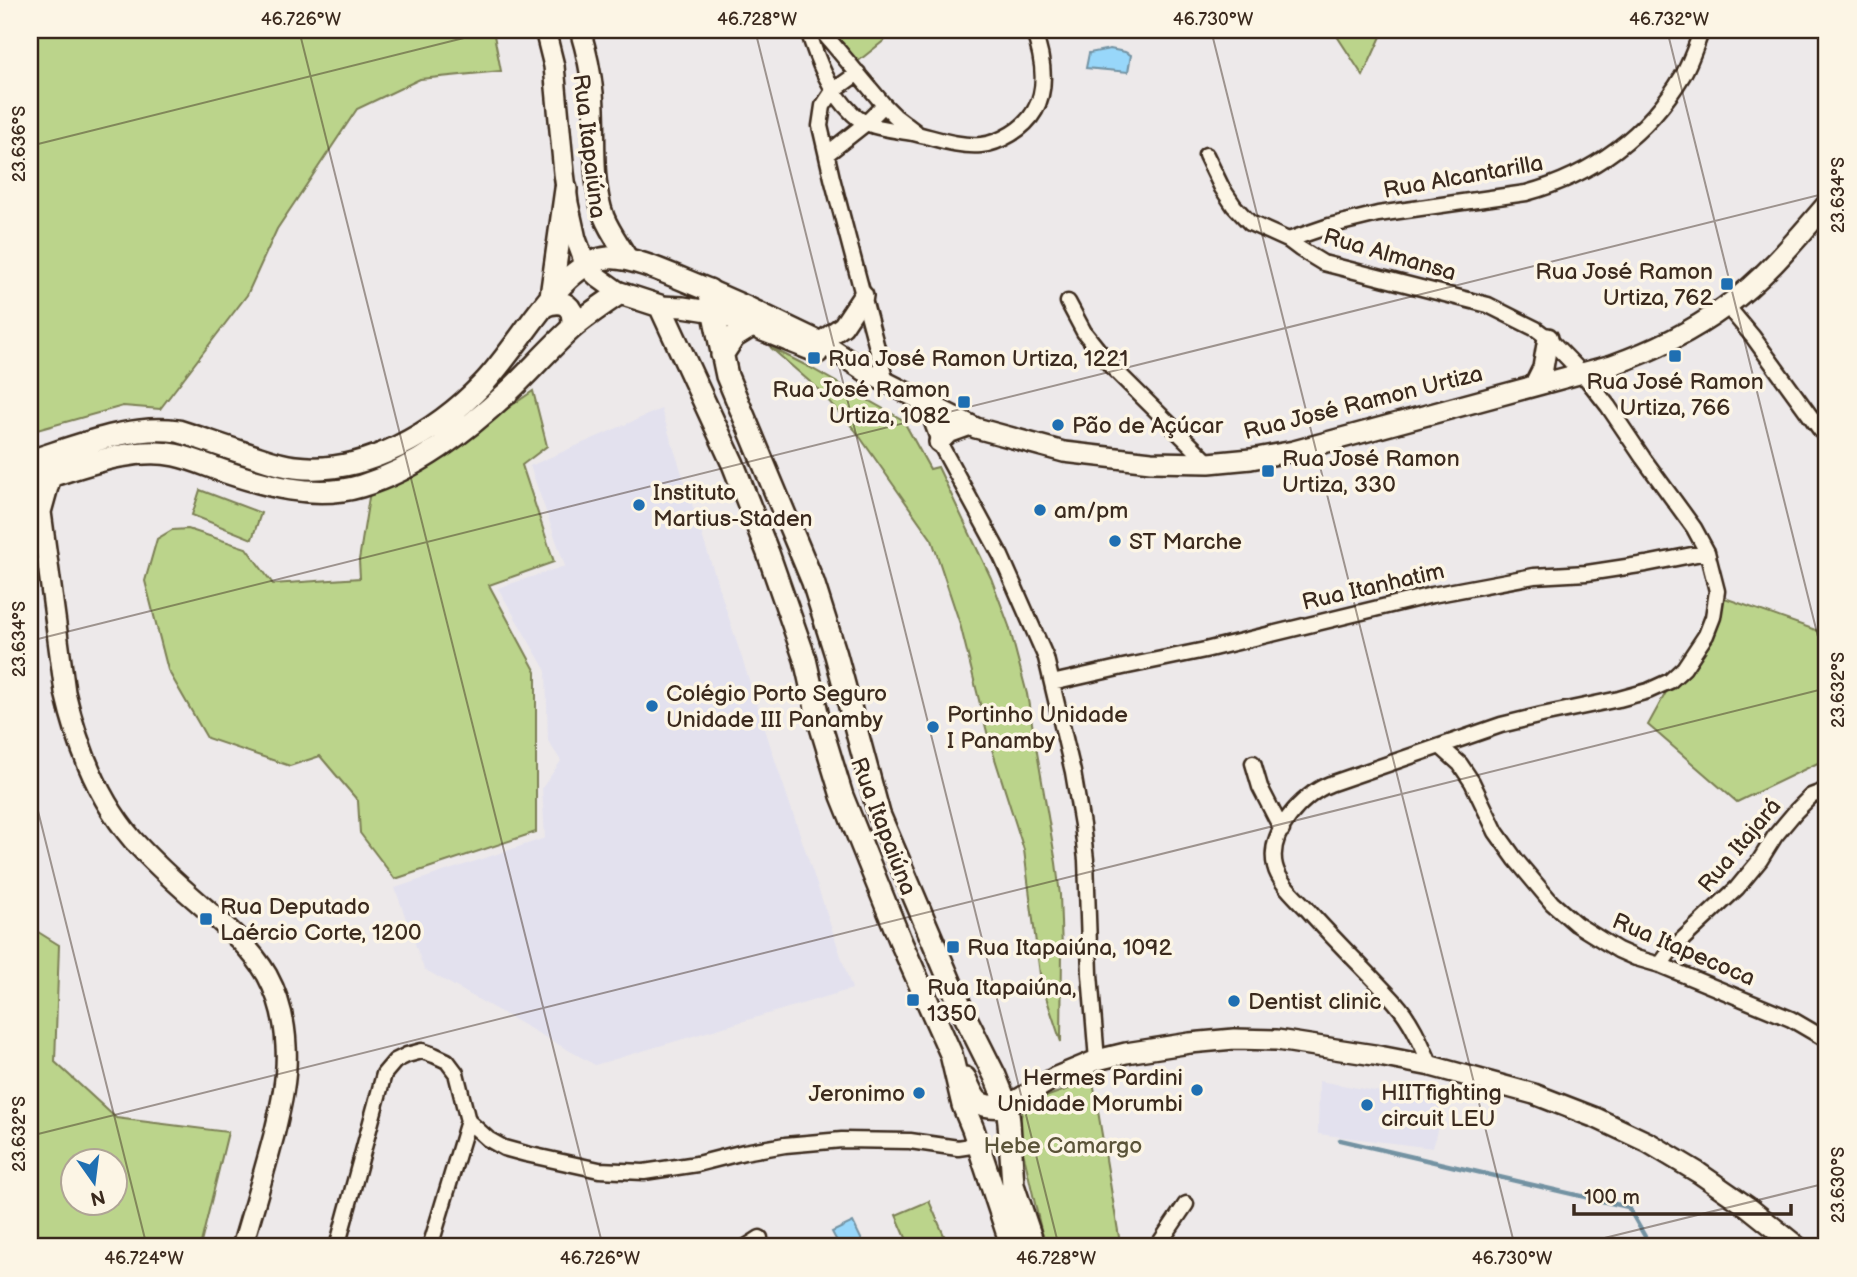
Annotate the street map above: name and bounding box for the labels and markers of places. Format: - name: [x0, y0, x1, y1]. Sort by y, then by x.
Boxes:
- place label: Rua José Ramon Urtiza, 762: [1535, 258, 1713, 312]
- marker: Rua José Ramon Urtiza, 762: [1719, 276, 1735, 292]
- place label: Rua José Ramon Urtiza, 1221: [828, 345, 1128, 373]
- marker: Rua José Ramon Urtiza, 766: [1667, 348, 1683, 364]
- marker: Rua José Ramon Urtiza, 1221: [806, 350, 822, 366]
- place label: Rua José Ramon Urtiza, 766: [1586, 368, 1764, 422]
- place label: Rua José Ramon Urtiza, 1082: [772, 376, 950, 430]
- marker: Rua José Ramon Urtiza, 1082: [956, 394, 972, 410]
- place label: Pão de Açúcar: [1072, 412, 1224, 440]
- marker: Pão de Açúcar: [1050, 417, 1066, 433]
- place label: Rua José Ramon Urtiza, 330: [1282, 445, 1460, 499]
- marker: Rua José Ramon Urtiza, 330: [1260, 463, 1276, 479]
- place label: Instituto Martius-Staden: [653, 479, 813, 533]
- marker: Instituto Martius-Staden: [631, 497, 647, 513]
- place label: am/pm: [1054, 497, 1128, 525]
- marker: am/pm: [1032, 502, 1048, 518]
- place label: ST Marche: [1129, 528, 1242, 556]
- marker: ST Marche: [1107, 533, 1123, 549]
- place label: Colégio Porto Seguro Unidade III Panamby: [666, 680, 887, 734]
- marker: Colégio Porto Seguro Unidade III Panamby: [644, 698, 660, 714]
- place label: Portinho Unidade I Panamby: [947, 701, 1128, 755]
- marker: Portinho Unidade I Panamby: [925, 719, 941, 735]
- place label: Rua Deputado Laércio Corte, 1200: [220, 893, 422, 947]
- marker: Rua Deputado Laércio Corte, 1200: [198, 911, 214, 927]
- place label: Rua Itapaiúna, 1092: [967, 934, 1172, 962]
- marker: Rua Itapaiúna, 1092: [945, 939, 961, 955]
- place label: Rua Itapaiúna, 1350: [927, 974, 1076, 1028]
- place label: Dentist clinic: [1248, 988, 1382, 1016]
- marker: Rua Itapaiúna, 1350: [905, 992, 921, 1008]
- marker: Dentist clinic: [1226, 993, 1242, 1009]
- place label: Hermes Pardini Unidade Morumbi: [997, 1064, 1183, 1118]
- place label: HIITfighting circuit LEU: [1381, 1079, 1502, 1133]
- place label: Jeronimo: [808, 1080, 905, 1108]
- marker: Hermes Pardini Unidade Morumbi: [1189, 1082, 1205, 1098]
- marker: Jeronimo: [911, 1085, 927, 1101]
- marker: HIITfighting circuit LEU: [1359, 1097, 1375, 1113]

